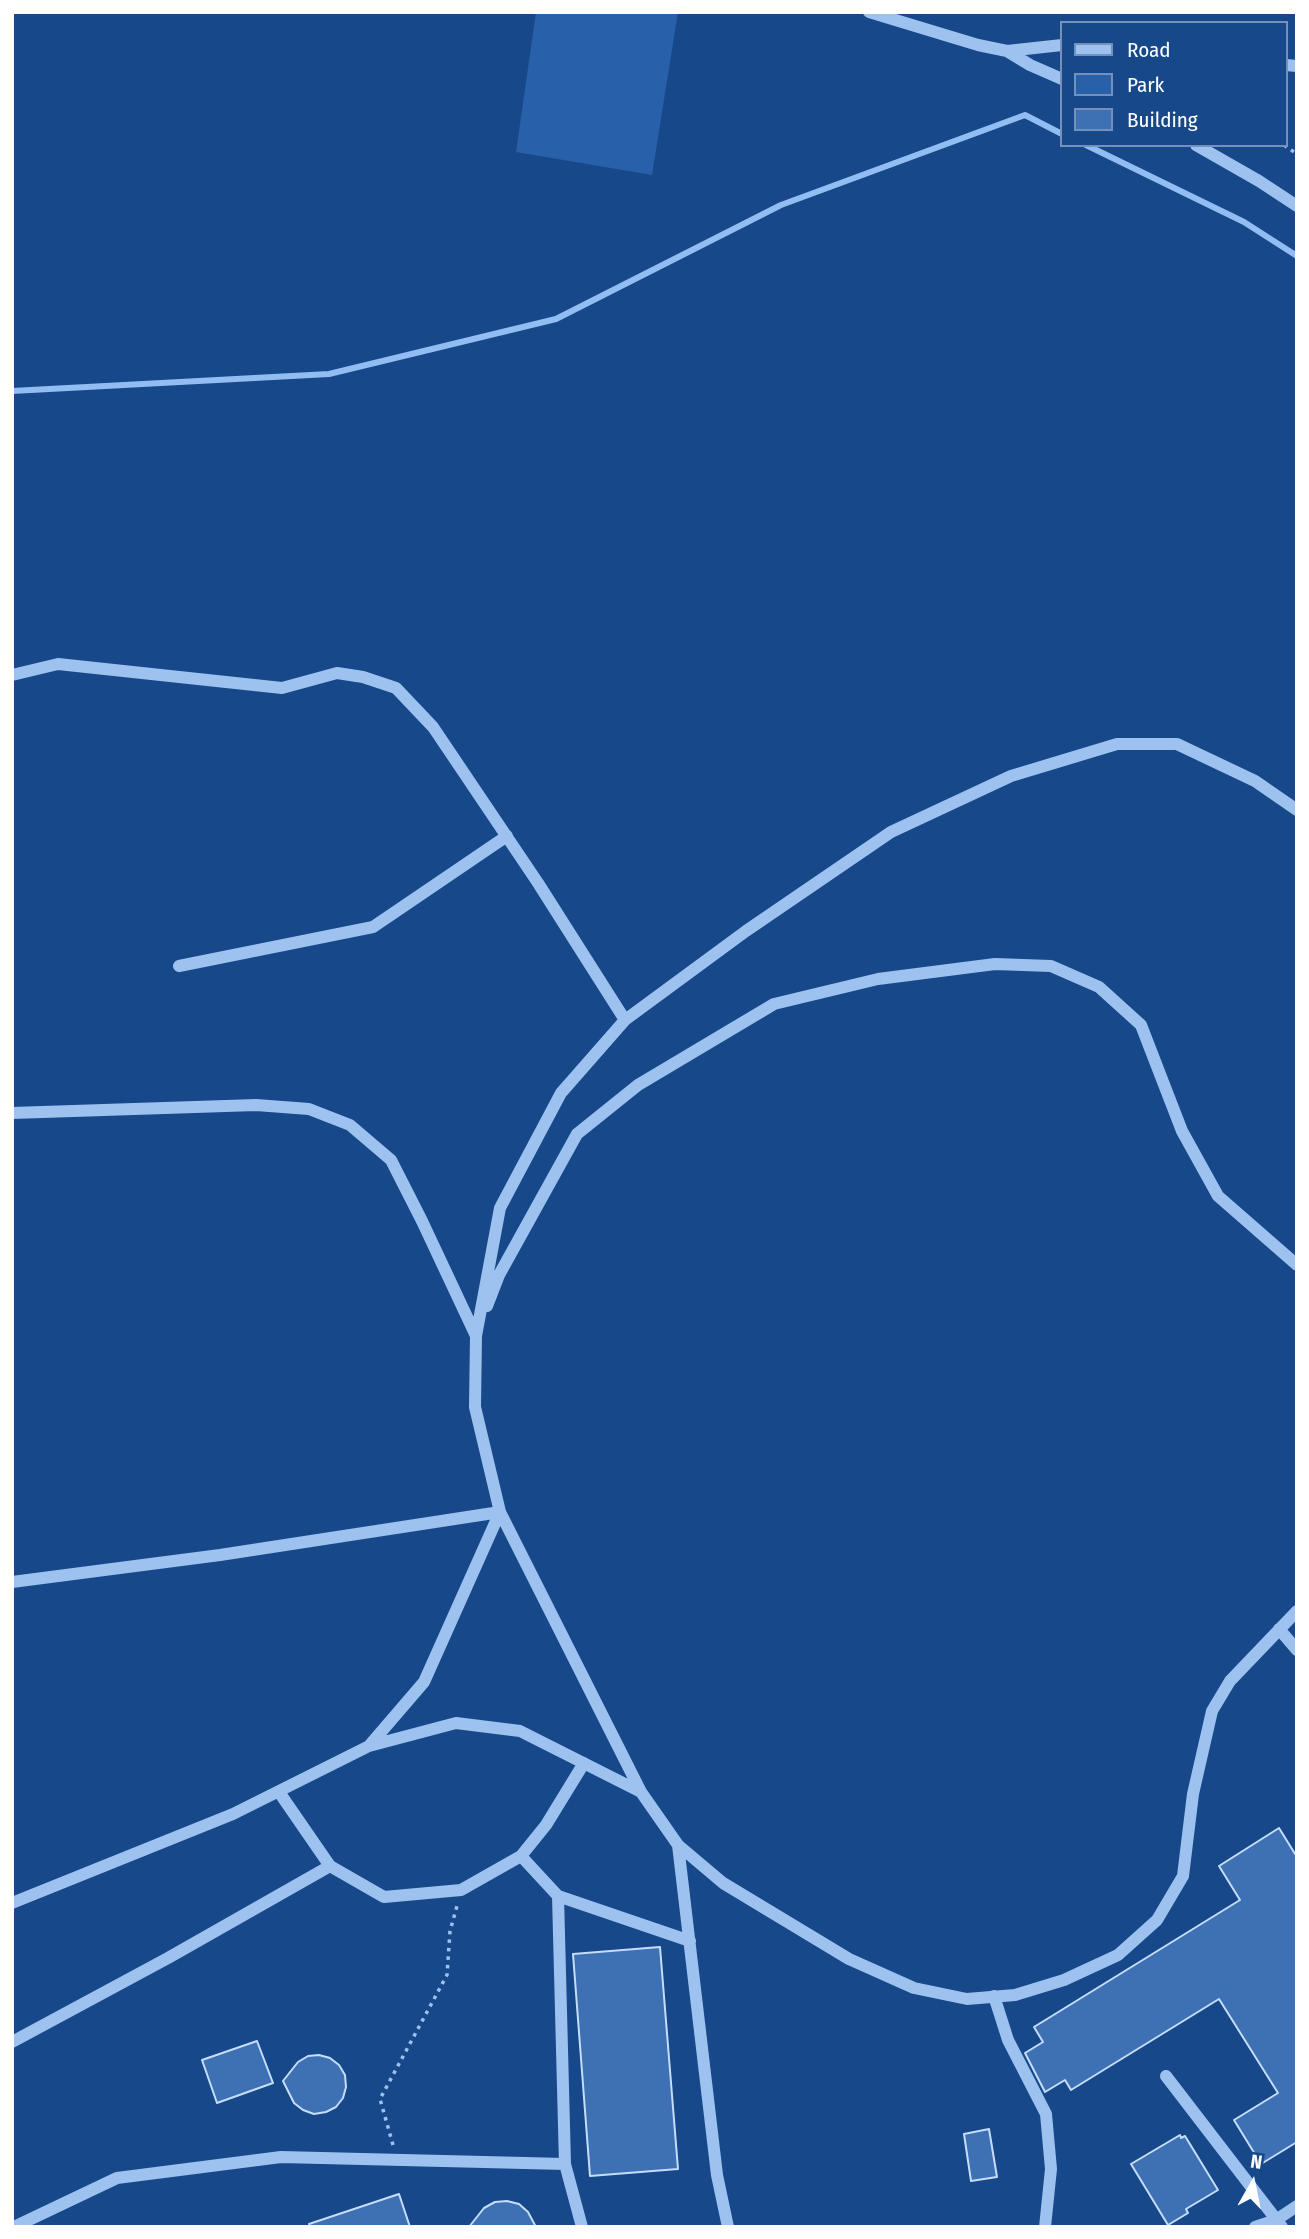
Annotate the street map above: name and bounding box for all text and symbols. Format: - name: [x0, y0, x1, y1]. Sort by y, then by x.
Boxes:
- legend: [1060, 21, 1288, 147]
- text: Road: [1127, 37, 1171, 63]
- text: Park: [1127, 72, 1164, 98]
- text: Building: [1127, 107, 1198, 133]
- north arrow: [1218, 2148, 1288, 2218]
- text: N: [1249, 2150, 1264, 2174]

